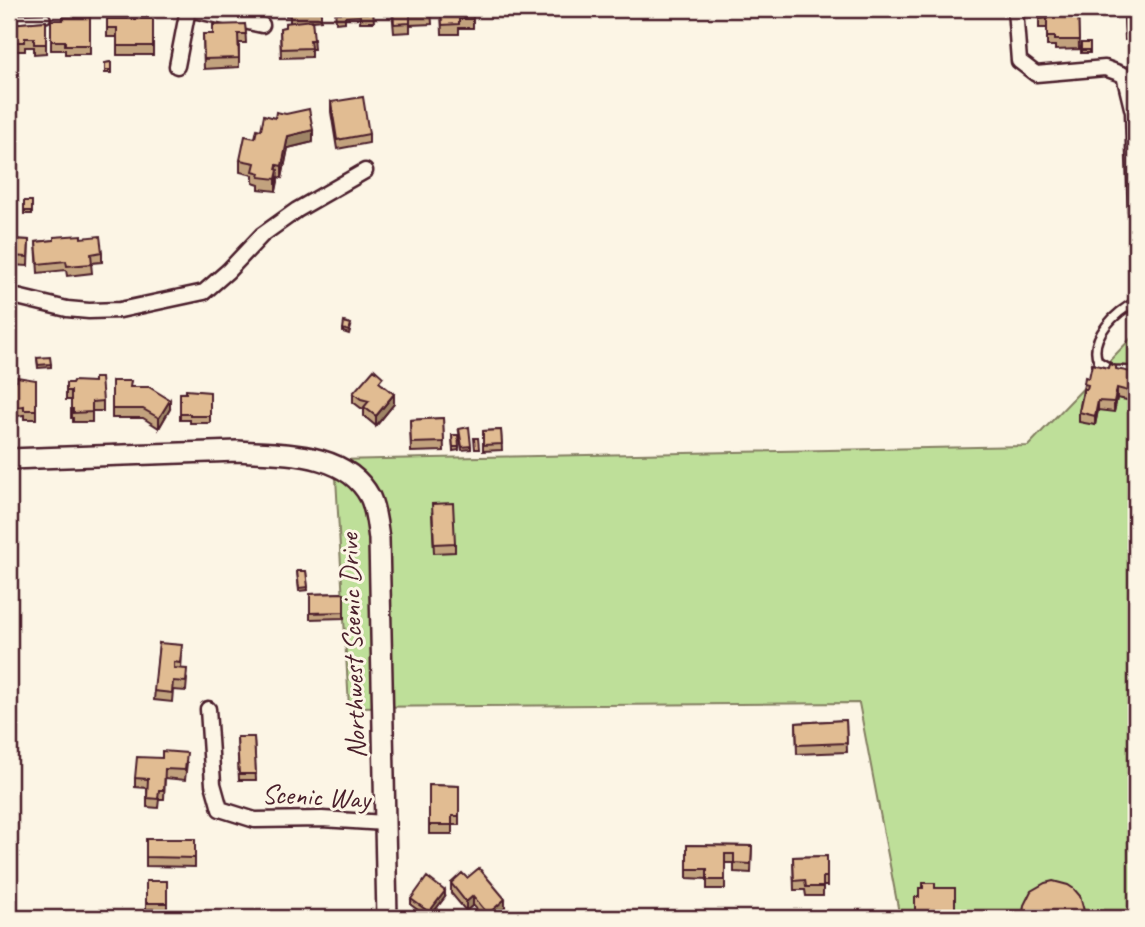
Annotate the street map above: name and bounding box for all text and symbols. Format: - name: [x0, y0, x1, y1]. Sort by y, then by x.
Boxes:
- street label: Northwest Scenic Drive: [331, 531, 373, 759]
- street label: Scenic Way: [261, 776, 373, 816]

